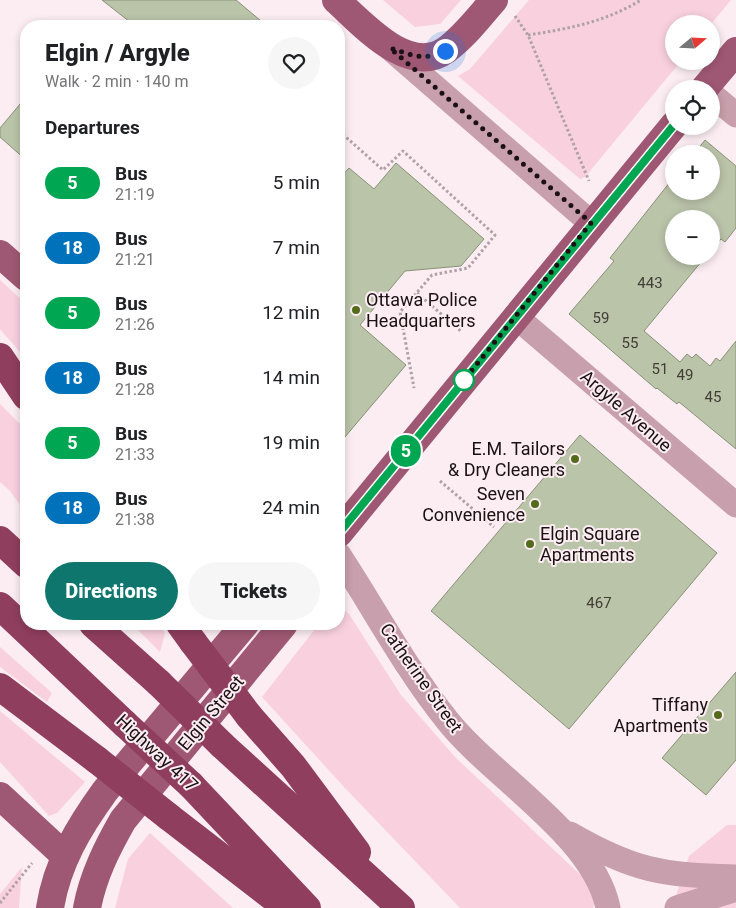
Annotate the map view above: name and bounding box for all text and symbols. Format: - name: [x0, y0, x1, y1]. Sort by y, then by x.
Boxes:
- north arrow: [665, 15, 720, 70]
- map controls: [665, 15, 720, 265]
- button: heart: [268, 37, 320, 89]
- text: Elgin / Argyle: [45, 39, 190, 67]
- your location: [433, 39, 458, 64]
- text: Walk · 2 min · 140 m: [45, 72, 189, 91]
- button: locate: [665, 80, 720, 135]
- text: Departures: [45, 116, 140, 139]
- button: +: [665, 145, 720, 200]
- text: Bus: [115, 162, 148, 185]
- text: 5 min: [273, 171, 320, 194]
- text: 5: [67, 172, 78, 193]
- text: 21:19: [115, 185, 155, 204]
- button: −: [665, 210, 720, 265]
- text: Bus: [115, 227, 148, 250]
- text: 7 min: [273, 236, 320, 259]
- text: 18: [62, 237, 83, 258]
- text: 21:21: [115, 250, 155, 269]
- house number: 443: [637, 274, 663, 292]
- place label: Ottawa Police Headquarters: [366, 289, 477, 331]
- text: Bus: [115, 292, 148, 315]
- text: 12 min: [262, 301, 320, 324]
- text: 5: [67, 302, 78, 323]
- marker: Ottawa Police Headquarters: [350, 304, 362, 316]
- house number: 59: [593, 309, 609, 327]
- text: 21:26: [115, 315, 155, 334]
- house number: 55: [622, 334, 638, 352]
- text: Bus: [115, 357, 148, 380]
- house number: 51: [652, 360, 668, 378]
- street label: Argyle Avenue: [577, 365, 676, 456]
- text: 14 min: [262, 366, 320, 389]
- house number: 49: [677, 366, 693, 384]
- text: 18: [62, 367, 83, 388]
- unlabelled marker: [453, 369, 475, 391]
- text: 21:28: [115, 380, 155, 399]
- house number: 45: [705, 388, 721, 406]
- text: Bus: [115, 422, 148, 445]
- text: 19 min: [262, 431, 320, 454]
- text: 5: [67, 432, 78, 453]
- line badge: 5: [390, 435, 422, 467]
- place label: E.M. Tailors & Dry Cleaners: [448, 438, 565, 480]
- text: 5: [401, 440, 411, 461]
- text: 21:33: [115, 445, 155, 464]
- marker: E.M. Tailors & Dry Cleaners: [569, 453, 581, 465]
- place label: Seven Convenience: [422, 483, 525, 525]
- text: Bus: [115, 487, 148, 510]
- text: 24 min: [262, 496, 320, 519]
- text: 18: [62, 497, 83, 518]
- marker: Seven Convenience: [529, 498, 541, 510]
- text: 21:38: [115, 510, 155, 529]
- place label: Elgin Square Apartments: [540, 523, 640, 565]
- marker: Elgin Square Apartments: [524, 538, 536, 550]
- button: Directions: [45, 562, 178, 620]
- button: Tickets: [188, 562, 320, 620]
- house number: 467: [586, 594, 612, 612]
- street label: Catherine Street: [376, 619, 467, 737]
- street label: Elgin Street: [173, 671, 248, 754]
- place label: Tiffany Apartments: [613, 694, 708, 736]
- marker: Tiffany Apartments: [712, 709, 724, 721]
- street label: Highway 417: [112, 710, 202, 796]

